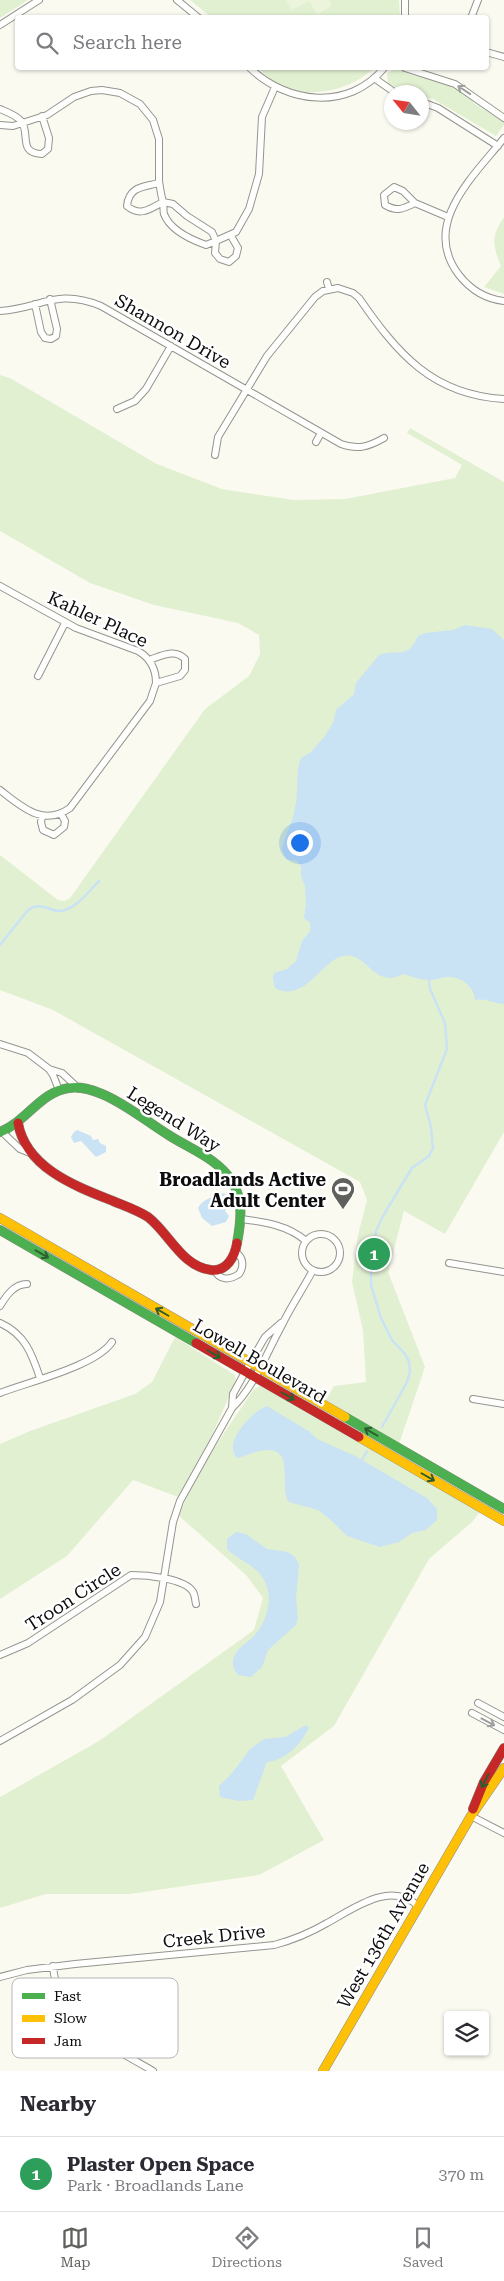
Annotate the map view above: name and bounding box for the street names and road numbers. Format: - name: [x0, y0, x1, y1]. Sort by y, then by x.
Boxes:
- street label: Shannon Drive: [111, 289, 235, 373]
- street label: Kahler Place: [45, 587, 151, 651]
- street label: Legend Way: [124, 1082, 225, 1156]
- street label: Lowell Boulevard: [190, 1314, 331, 1408]
- street label: Troon Circle: [22, 1558, 124, 1635]
- street label: West 136th Avenue: [333, 1858, 433, 2012]
- street label: Creek Drive: [162, 1920, 266, 1952]

